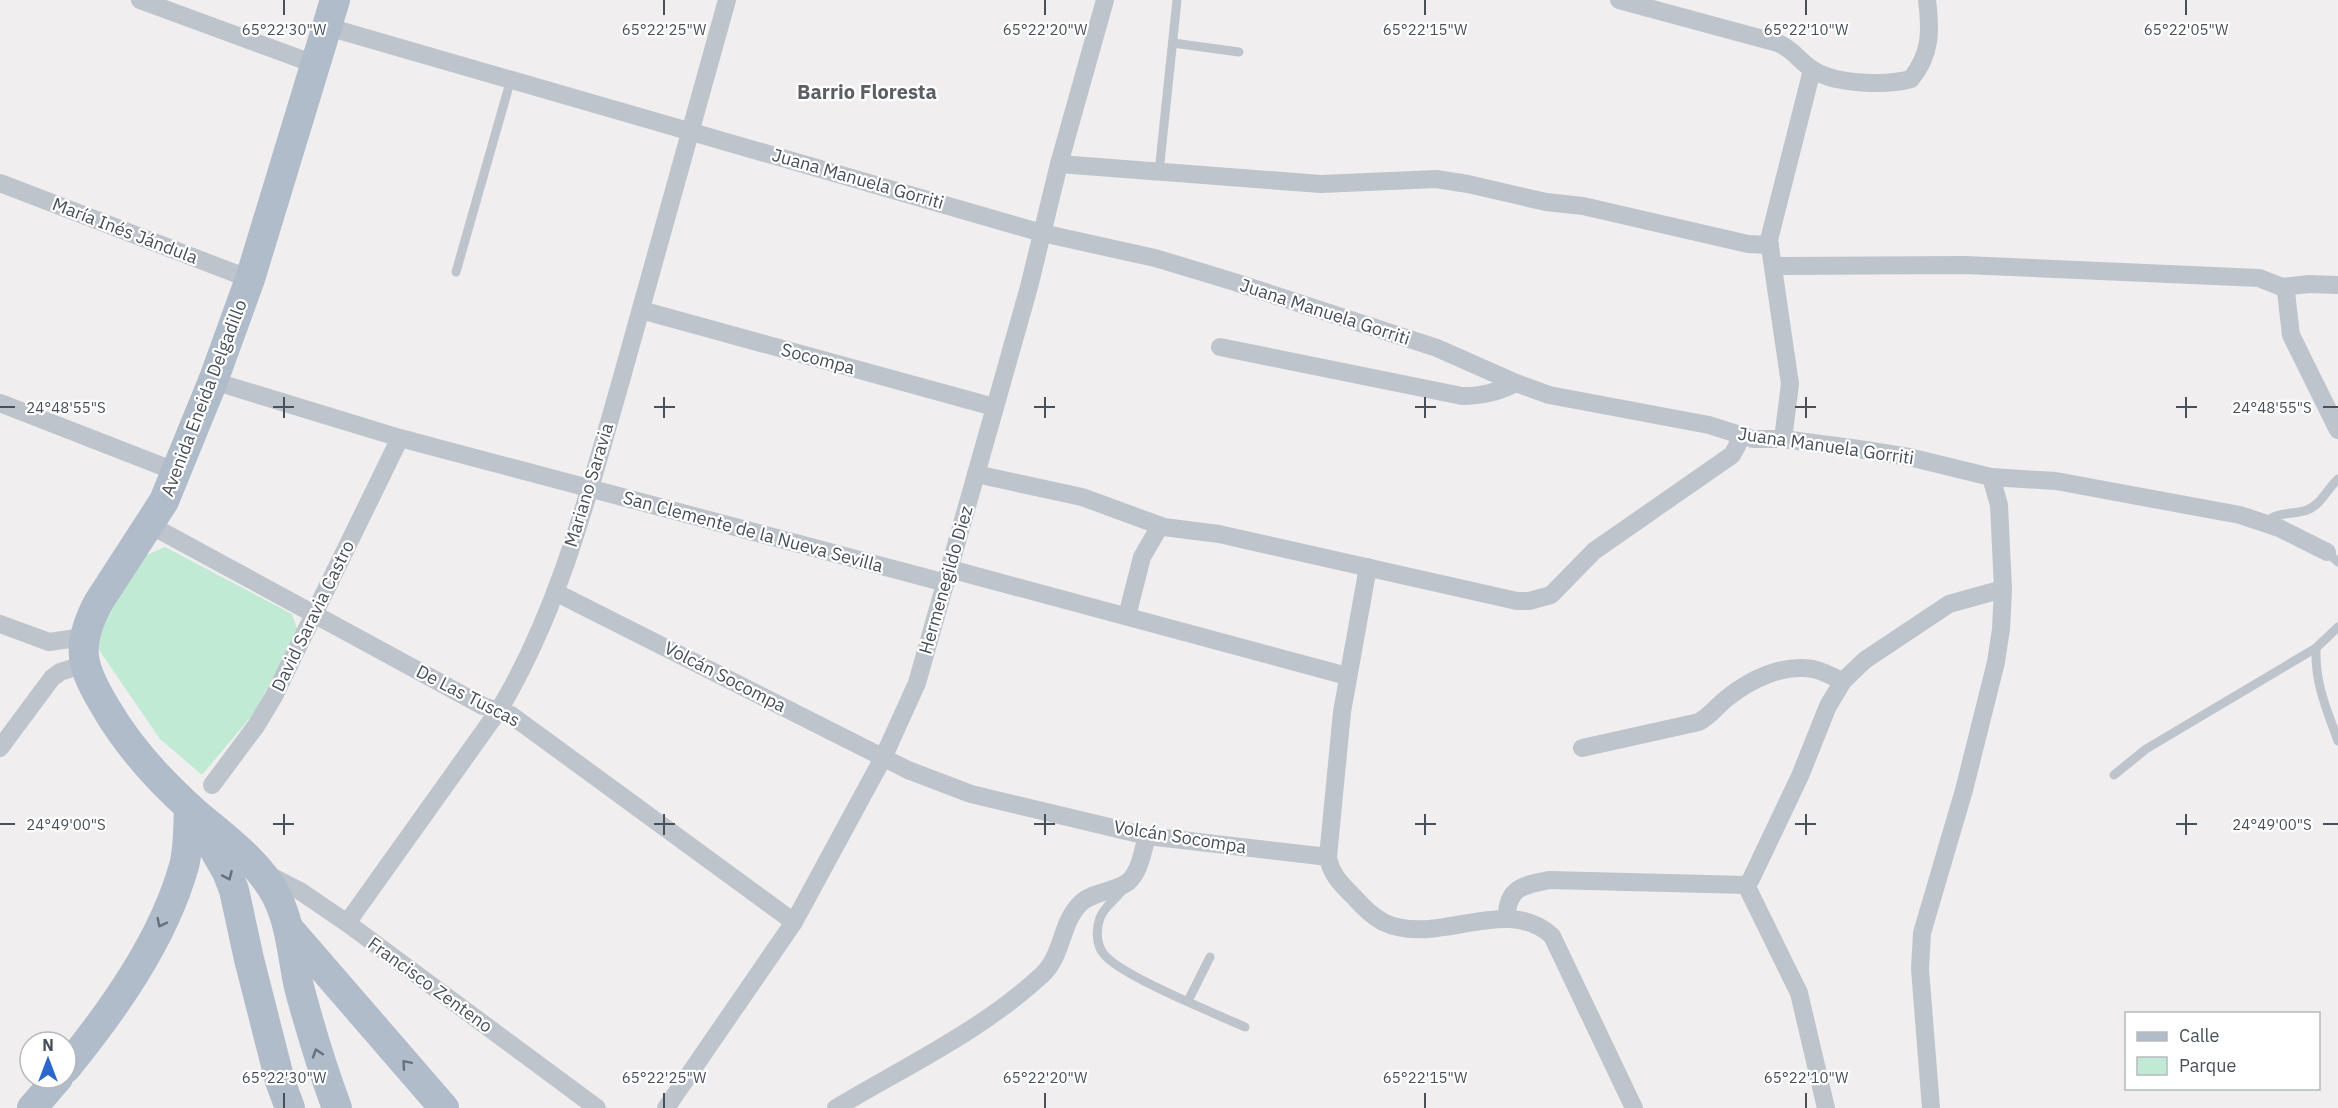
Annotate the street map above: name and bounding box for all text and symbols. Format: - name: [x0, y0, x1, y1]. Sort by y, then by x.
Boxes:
- text: 65°22'30"W: [242, 20, 327, 39]
- text: 65°22'25"W: [622, 20, 707, 39]
- text: 65°22'20"W: [1003, 20, 1088, 39]
- text: 65°22'15"W: [1383, 20, 1468, 39]
- text: 65°22'10"W: [1764, 20, 1849, 39]
- text: 65°22'05"W: [2144, 20, 2229, 39]
- district label: Barrio Floresta: [797, 78, 937, 105]
- street label: Juana Manuela Gorriti: [770, 143, 947, 214]
- street label: María Inés Jándula: [49, 192, 201, 269]
- street label: Juana Manuela Gorriti: [1237, 273, 1413, 350]
- street label: Avenida Eneida Delgadillo: [155, 296, 252, 499]
- street label: Socompa: [779, 338, 858, 379]
- text: 24°48'55"S: [26, 398, 106, 417]
- text: 24°48'55"S: [2232, 398, 2312, 417]
- street label: Mariano Saravia: [559, 420, 618, 550]
- street label: Juana Manuela Gorriti: [1737, 422, 1916, 469]
- street label: San Clemente de la Nueva Sevilla: [621, 486, 886, 577]
- street label: Hermenegildo Diez: [913, 503, 978, 657]
- street label: David Saravia Castro: [266, 536, 359, 695]
- street label: Volcán Socompa: [660, 636, 790, 717]
- street label: De Las Tuscas: [412, 660, 524, 732]
- text: 24°49'00"S: [26, 815, 106, 834]
- street label: Volcán Socompa: [1112, 815, 1248, 858]
- text: 24°49'00"S: [2232, 815, 2312, 834]
- one-way arrow: [221, 869, 233, 880]
- one-way arrow: [157, 917, 168, 928]
- street label: Francisco Zenteno: [363, 932, 497, 1038]
- legend: [2125, 1012, 2320, 1090]
- text: Calle: [2179, 1024, 2219, 1047]
- north arrow: [18, 1030, 78, 1090]
- text: N: [42, 1035, 54, 1055]
- one-way arrow: [312, 1048, 325, 1059]
- text: Parque: [2179, 1054, 2237, 1077]
- one-way arrow: [402, 1060, 413, 1071]
- text: 65°22'30"W: [242, 1068, 327, 1087]
- text: 65°22'25"W: [622, 1068, 707, 1087]
- text: 65°22'20"W: [1003, 1068, 1088, 1087]
- text: 65°22'15"W: [1383, 1068, 1468, 1087]
- text: 65°22'10"W: [1764, 1068, 1849, 1087]

